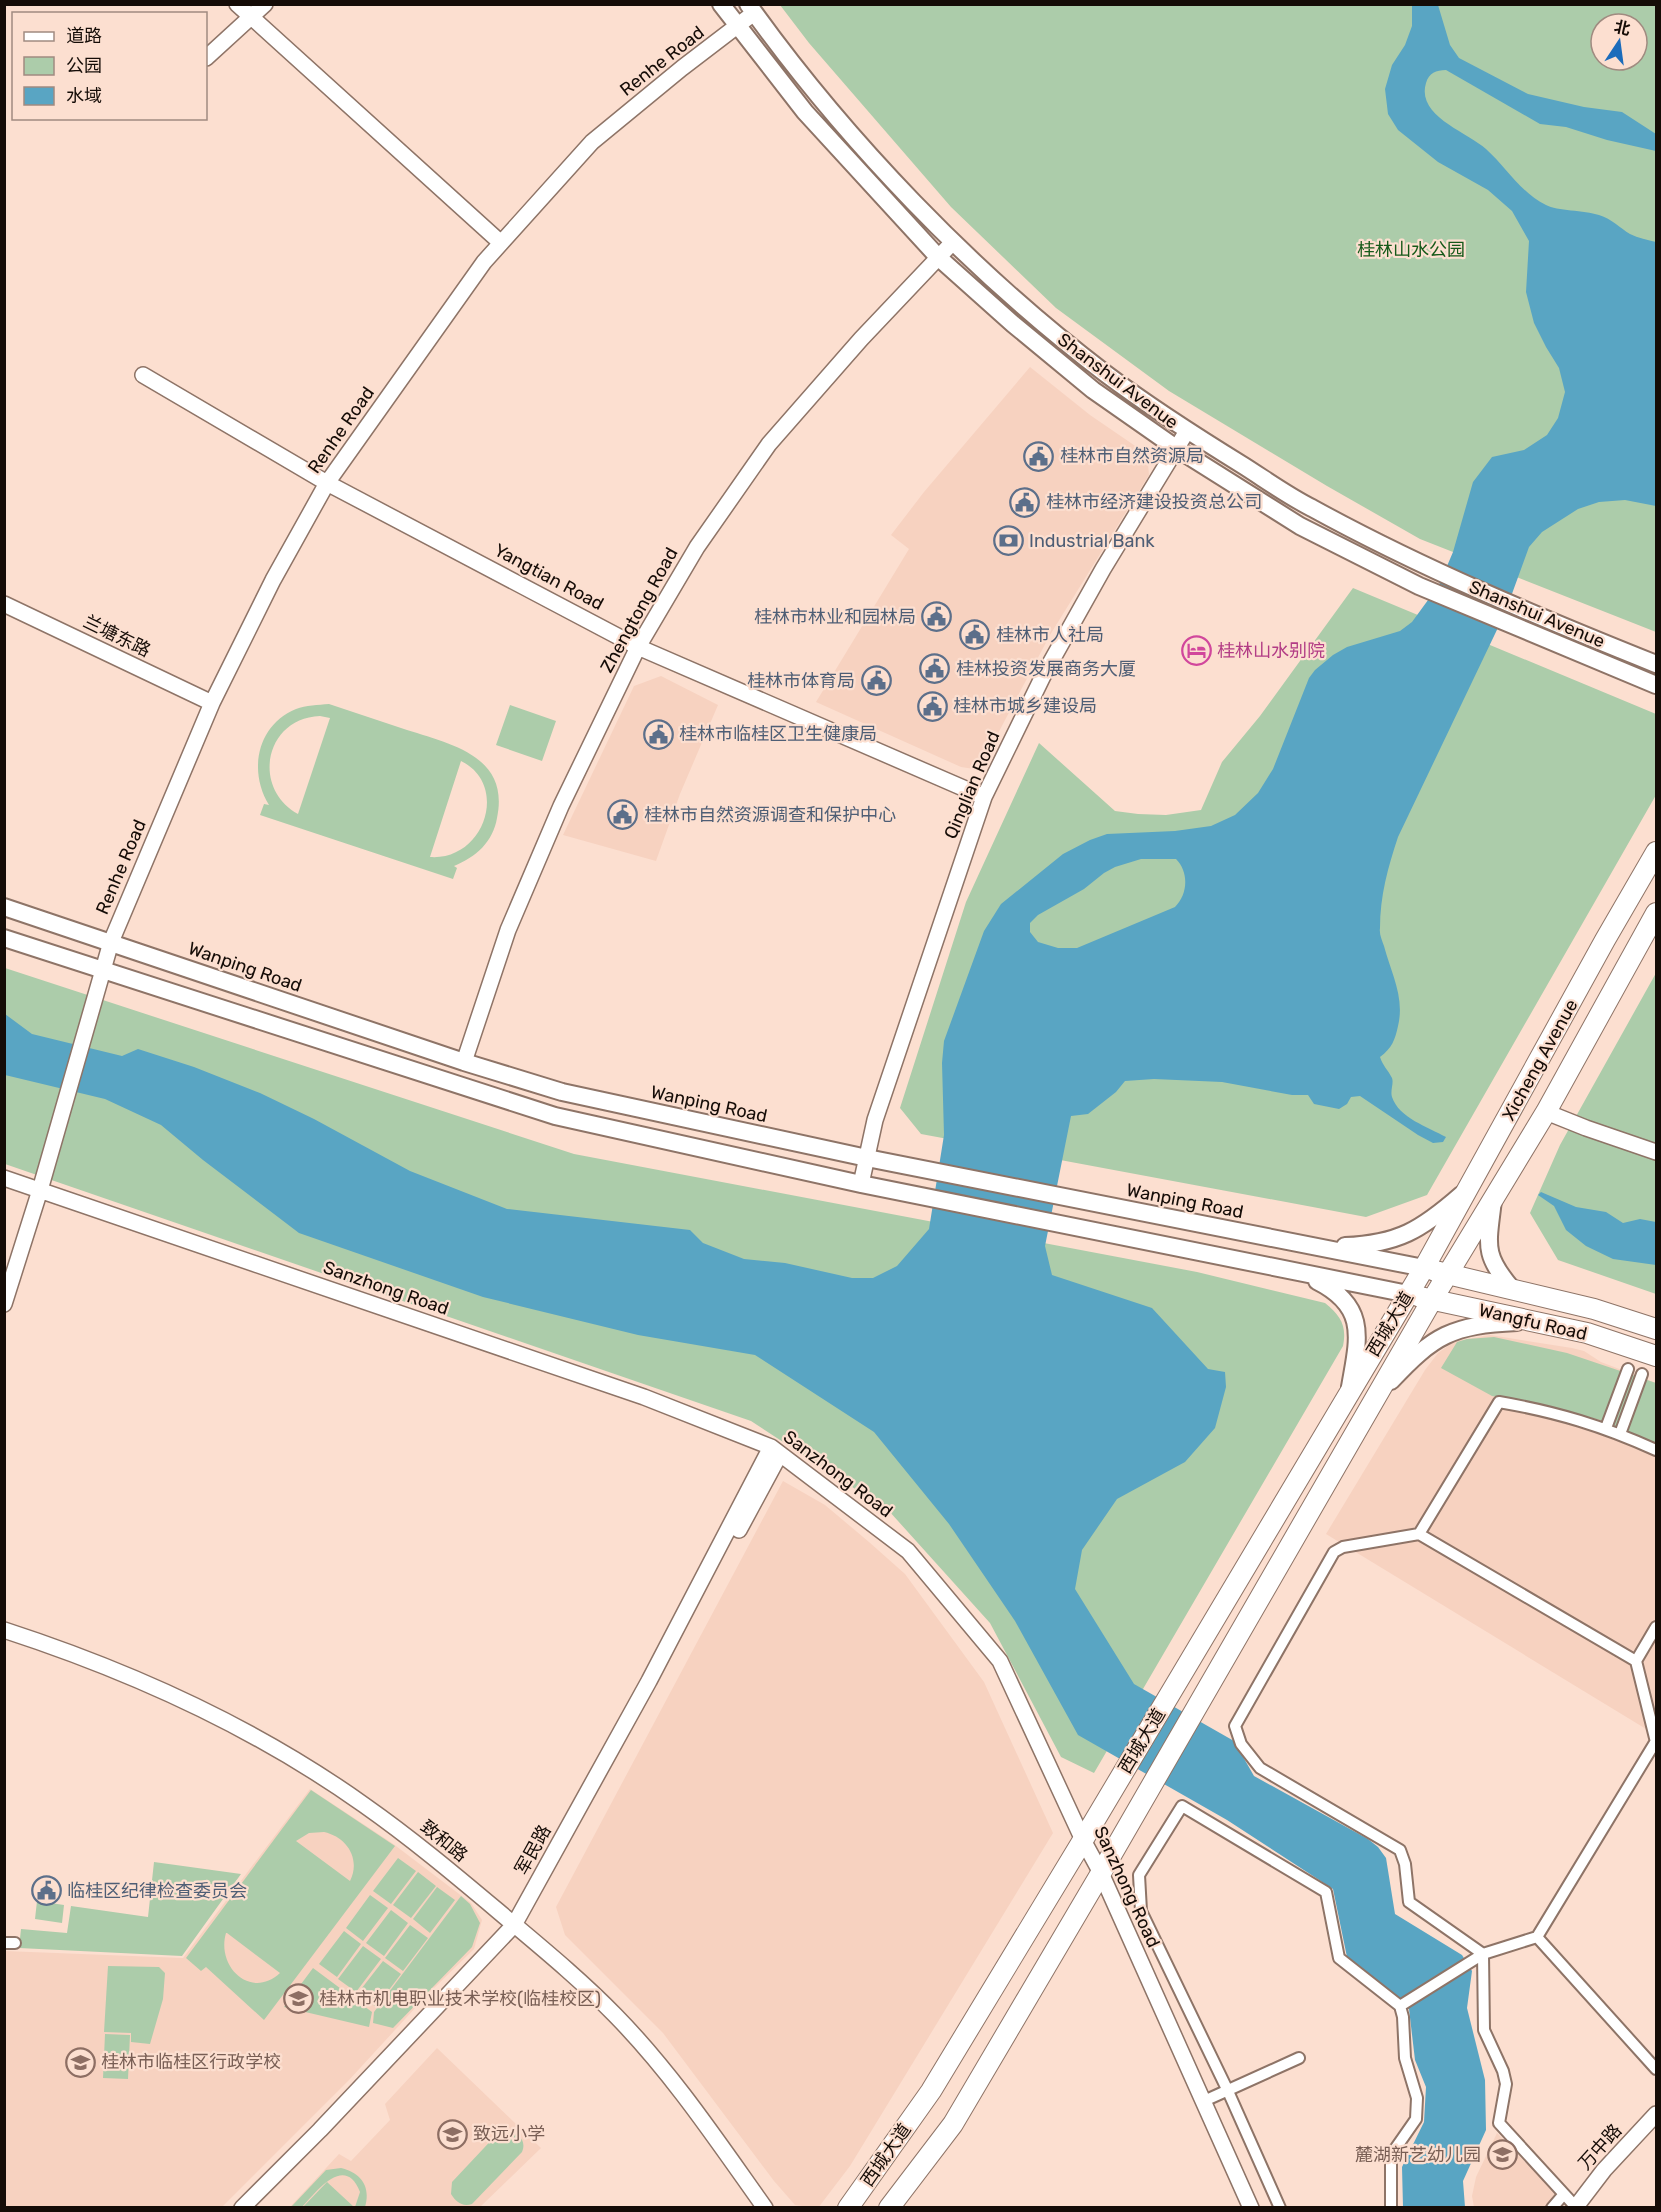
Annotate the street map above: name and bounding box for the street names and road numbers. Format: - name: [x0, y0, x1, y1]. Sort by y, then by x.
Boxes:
- street label: Renhe Road: [616, 21, 708, 101]
- street label: Shanshui Avenue: [1053, 328, 1183, 434]
- street label: Renhe Road: [303, 382, 379, 478]
- street label: Yangtian Road: [491, 539, 607, 615]
- street label: Zhengtong Road: [596, 544, 682, 676]
- street label: Shanshui Avenue: [1466, 575, 1608, 653]
- street label: 兰塘东路: [80, 610, 154, 662]
- street label: Qinglian Road: [939, 728, 1005, 842]
- street label: Renhe Road: [91, 816, 151, 918]
- street label: Wanping Road: [185, 937, 305, 997]
- street label: Xicheng Avenue: [1498, 995, 1582, 1125]
- street label: Wanping Road: [649, 1081, 769, 1127]
- street label: Wanping Road: [1125, 1179, 1245, 1223]
- street label: Sanzhong Road: [320, 1256, 452, 1320]
- street label: 西城大道: [1362, 1287, 1418, 1361]
- street label: Wangfu Road: [1477, 1299, 1589, 1345]
- street label: Sanzhong Road: [779, 1426, 897, 1522]
- street label: 西城大道: [1114, 1704, 1170, 1778]
- street label: 致和路: [416, 1815, 472, 1867]
- street label: 军民路: [510, 1821, 556, 1879]
- street label: Sanzhong Road: [1089, 1823, 1165, 1951]
- street label: 西城大道: [856, 2119, 916, 2191]
- street label: 万中路: [1574, 2120, 1626, 2174]

